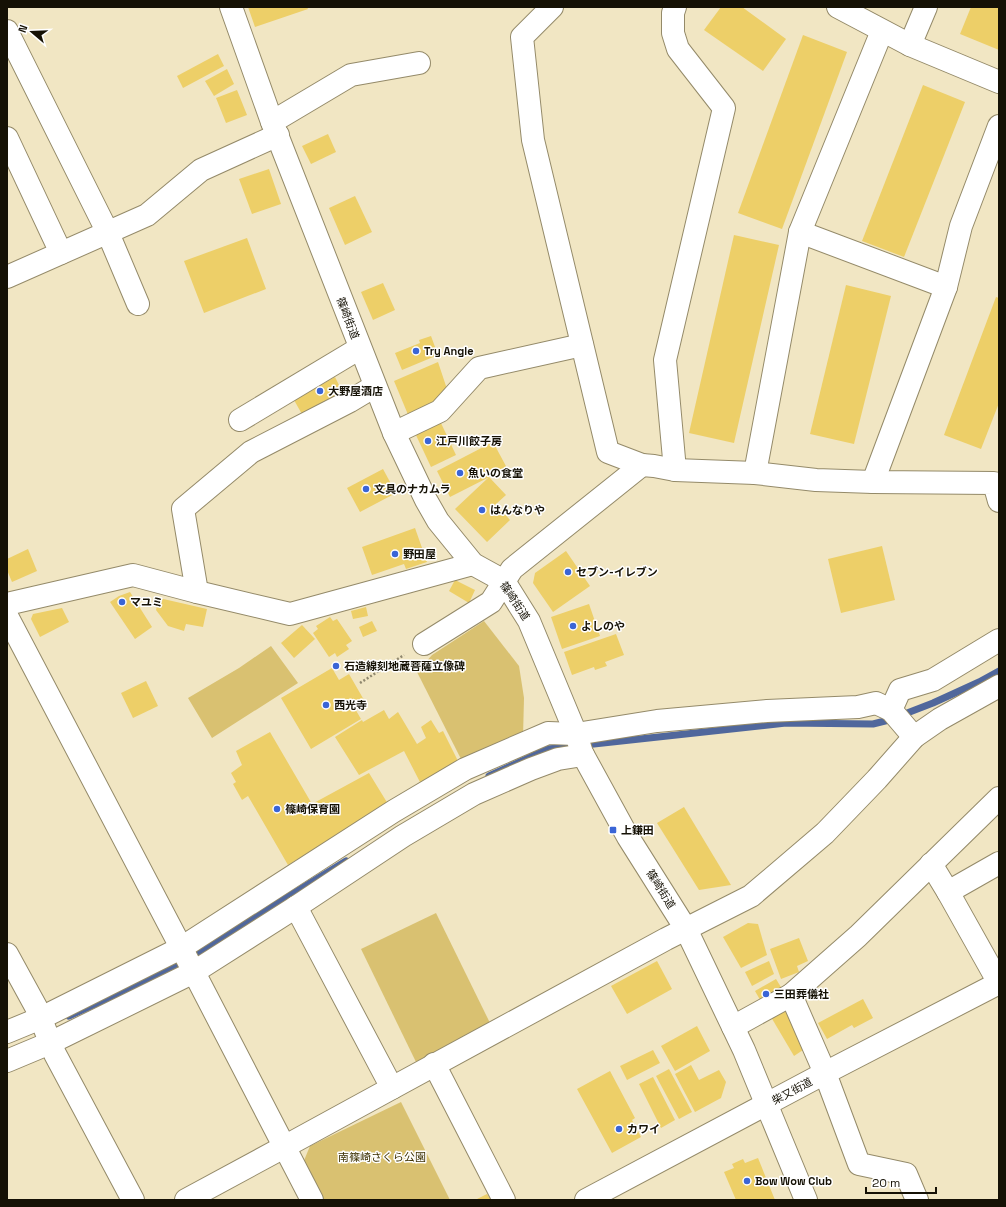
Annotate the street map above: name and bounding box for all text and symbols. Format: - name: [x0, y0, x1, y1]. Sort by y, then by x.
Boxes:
- north arrow: [12, 12, 52, 52]
- text: N: [15, 23, 30, 35]
- street label: 篠崎街道: [334, 295, 362, 341]
- place label: Try Angle: [424, 344, 474, 358]
- marker: Try Angle: [411, 346, 421, 356]
- place label: 大野屋酒店: [328, 384, 383, 398]
- marker: 大野屋酒店: [315, 386, 325, 396]
- place label: 江戸川餃子房: [436, 434, 502, 448]
- marker: 江戸川餃子房: [423, 436, 433, 446]
- place label: 魚いの食堂: [468, 466, 523, 480]
- marker: 魚いの食堂: [455, 468, 465, 478]
- place label: 文具のナカムラ: [374, 482, 450, 496]
- marker: 文具のナカムラ: [361, 484, 371, 494]
- place label: はんなりや: [490, 503, 545, 517]
- marker: はんなりや: [477, 505, 487, 515]
- place label: 野田屋: [403, 547, 436, 561]
- marker: 野田屋: [390, 549, 400, 559]
- place label: セブン-イレブン: [576, 565, 658, 579]
- marker: セブン-イレブン: [563, 567, 573, 577]
- street label: 篠崎街道: [497, 579, 533, 623]
- place label: マユミ: [130, 595, 163, 609]
- marker: マユミ: [117, 597, 127, 607]
- place label: よしのや: [581, 619, 625, 633]
- marker: よしのや: [568, 621, 578, 631]
- place label: 石造線刻地蔵菩薩立像碑: [344, 659, 465, 673]
- marker: 石造線刻地蔵菩薩立像碑: [331, 661, 341, 671]
- place label: 西光寺: [334, 698, 367, 712]
- marker: 西光寺: [321, 700, 331, 710]
- place label: 篠崎保育園: [285, 802, 340, 816]
- marker: 篠崎保育園: [272, 804, 282, 814]
- place label: 上鎌田: [621, 823, 654, 837]
- marker: 上鎌田: [608, 825, 618, 835]
- street label: 篠崎街道: [643, 867, 679, 911]
- place label: 三田葬儀社: [774, 987, 829, 1001]
- marker: 三田葬儀社: [761, 989, 771, 999]
- street label: 柴又街道: [769, 1074, 815, 1108]
- place label: カワイ: [627, 1122, 660, 1136]
- marker: カワイ: [614, 1124, 624, 1134]
- park label: 南篠崎さくら公園: [338, 1150, 426, 1164]
- scale bar: [866, 1169, 936, 1195]
- place label: Bow Wow Club: [755, 1174, 832, 1188]
- text: 20 m: [872, 1175, 900, 1191]
- marker: Bow Wow Club: [742, 1176, 752, 1186]

